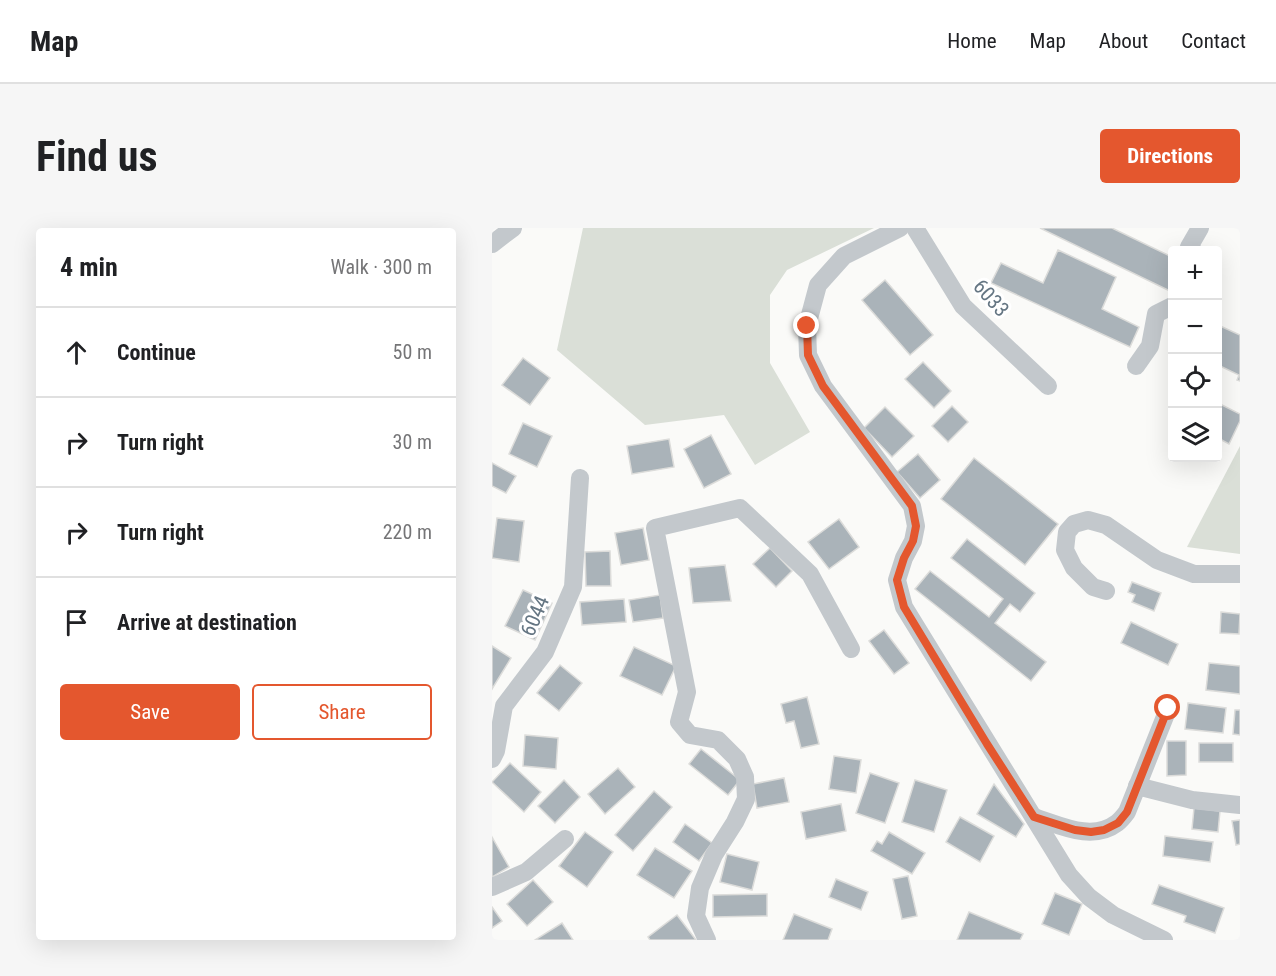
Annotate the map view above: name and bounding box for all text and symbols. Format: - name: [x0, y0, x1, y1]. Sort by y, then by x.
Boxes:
- text: Map: [30, 25, 78, 58]
- text: Home: [947, 29, 997, 53]
- text: Map: [1030, 29, 1066, 53]
- text: About: [1099, 29, 1148, 53]
- text: Contact: [1181, 29, 1246, 53]
- button: Directions: [1100, 129, 1240, 183]
- text: Find us: [36, 132, 157, 181]
- map controls: [1168, 246, 1222, 462]
- button: +: [1168, 246, 1222, 300]
- text: 4 min: [60, 252, 118, 282]
- text: Walk · 300 m: [331, 255, 432, 279]
- street label: 6033: [968, 275, 1014, 321]
- button: −: [1168, 300, 1222, 354]
- route end: [793, 312, 819, 338]
- icon: ahead: [60, 336, 93, 369]
- text: Continue: [117, 340, 196, 365]
- text: 50 m: [393, 340, 432, 364]
- button: locate: [1168, 354, 1222, 408]
- button: layers: [1168, 408, 1222, 462]
- icon: right: [60, 426, 93, 459]
- text: Turn right: [117, 430, 204, 455]
- text: 30 m: [393, 430, 432, 454]
- icon: right: [60, 516, 93, 549]
- text: Turn right: [117, 520, 204, 545]
- text: 220 m: [383, 520, 432, 544]
- street label: 6044: [516, 592, 554, 640]
- icon: arrive: [60, 606, 93, 639]
- text: Arrive at destination: [117, 610, 297, 635]
- button: Save: [60, 684, 240, 740]
- button: Share: [252, 684, 432, 740]
- route start: [1154, 694, 1180, 720]

